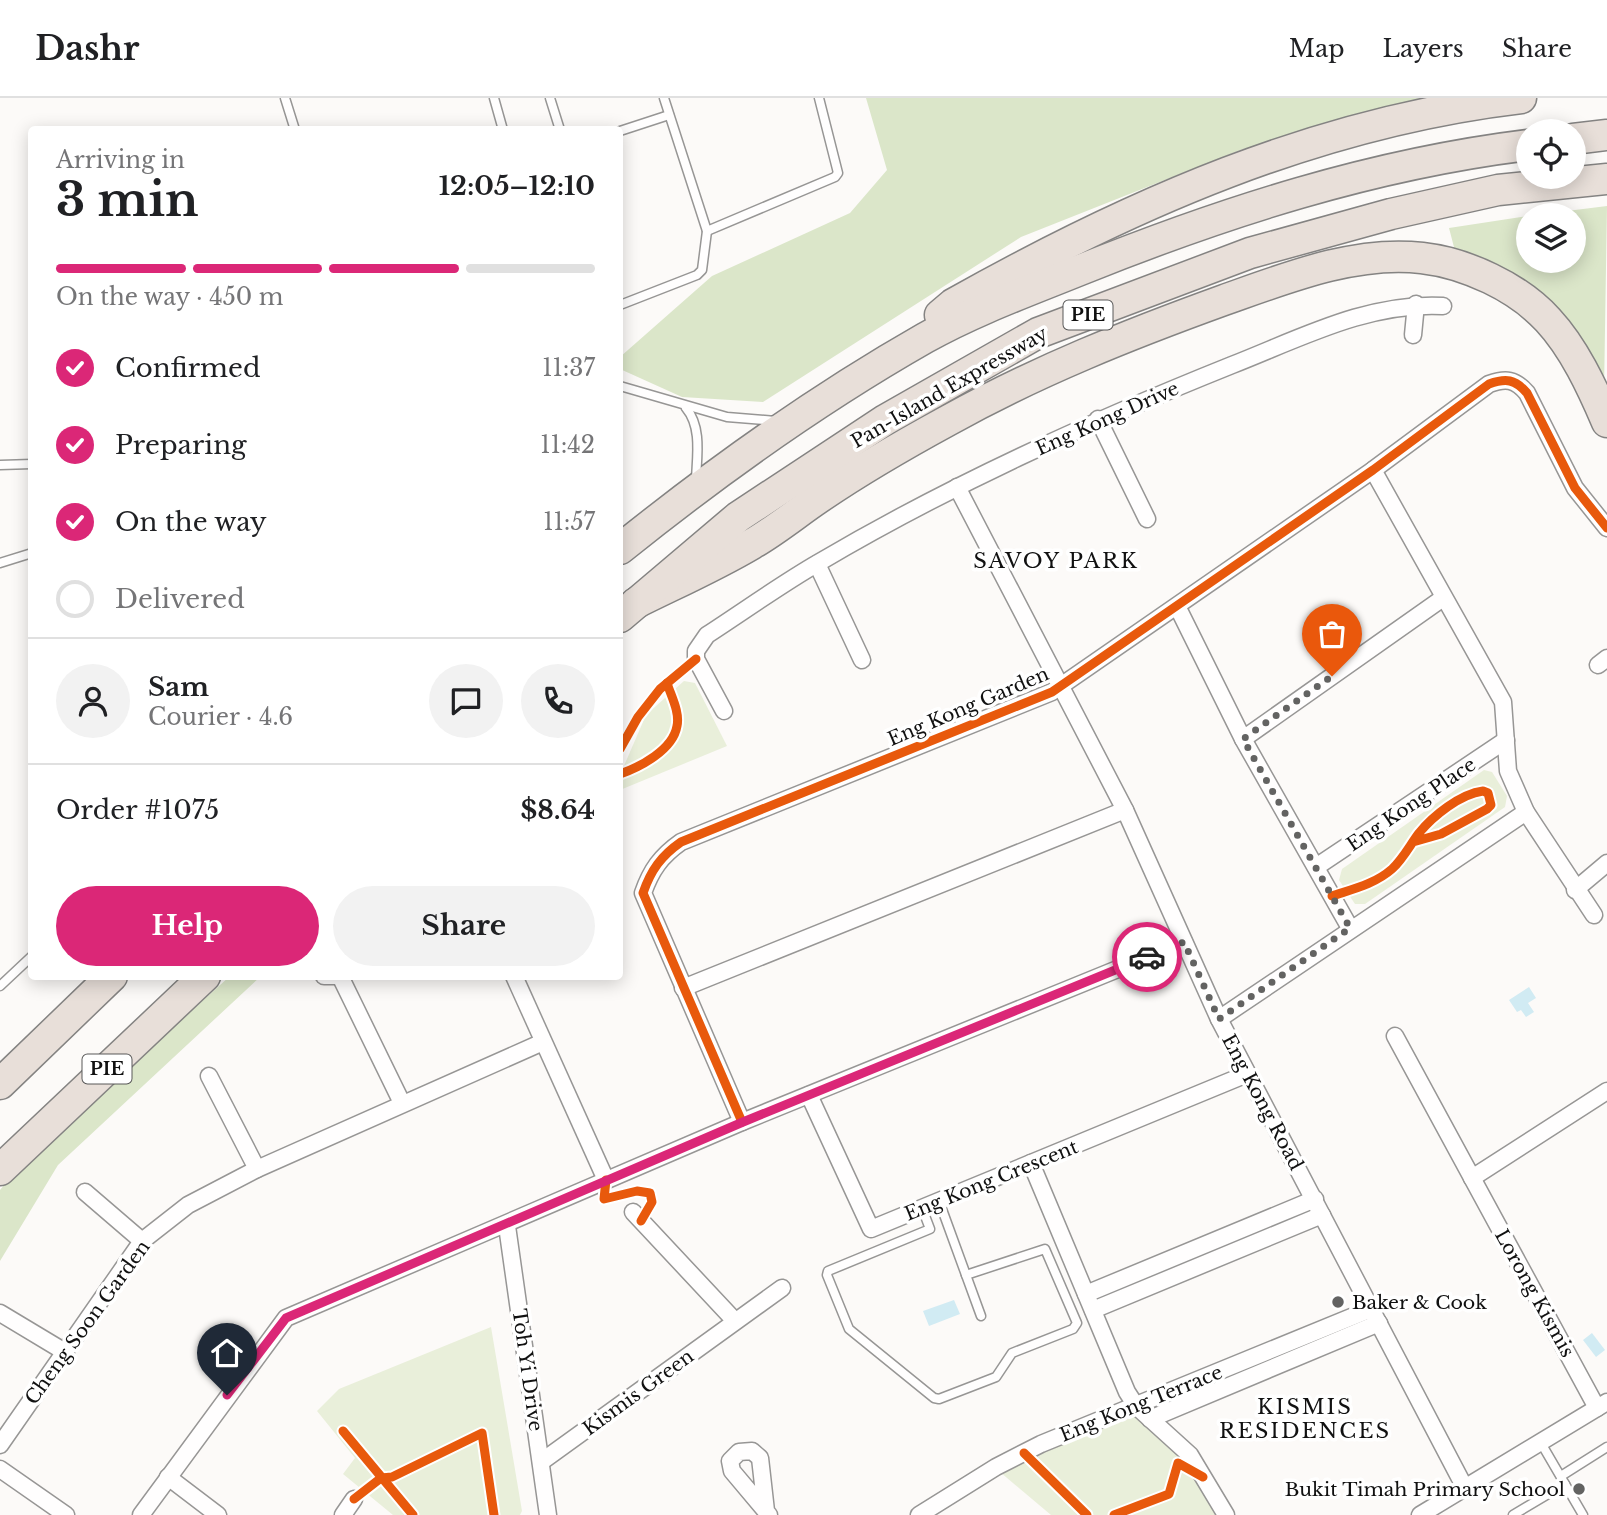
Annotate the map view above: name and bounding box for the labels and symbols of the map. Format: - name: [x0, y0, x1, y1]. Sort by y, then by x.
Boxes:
- road number: PIE: [1064, 300, 1112, 330]
- street label: Pan-Island Expressway: [847, 322, 1052, 453]
- street label: Eng Kong Drive: [1032, 377, 1182, 460]
- district label: SAVOY PARK: [973, 548, 1139, 574]
- pin: [1302, 604, 1362, 676]
- street label: Eng Kong Garden: [884, 662, 1052, 751]
- street label: Eng Kong Place: [1342, 753, 1480, 856]
- courier: [1112, 922, 1182, 992]
- street label: Eng Kong Road: [1217, 1030, 1308, 1174]
- road number: PIE: [82, 1054, 132, 1084]
- street label: Eng Kong Crescent: [901, 1135, 1082, 1226]
- street label: Lorong Kismis: [1490, 1225, 1579, 1361]
- street label: Cheng Soon Garden: [20, 1236, 155, 1409]
- place label: Baker & Cook: [1352, 1291, 1487, 1314]
- marker: Baker & Cook: [1330, 1294, 1346, 1310]
- street label: Toh Yi Drive: [508, 1307, 547, 1433]
- pin: [197, 1323, 257, 1395]
- street label: Kismis Green: [578, 1345, 698, 1440]
- street label: Eng Kong Terrace: [1057, 1360, 1226, 1447]
- district label: KISMIS RESIDENCES: [1219, 1394, 1391, 1444]
- place label: Bukit Timah Primary School: [1285, 1478, 1565, 1501]
- marker: Bukit Timah Primary School: [1571, 1481, 1587, 1497]

